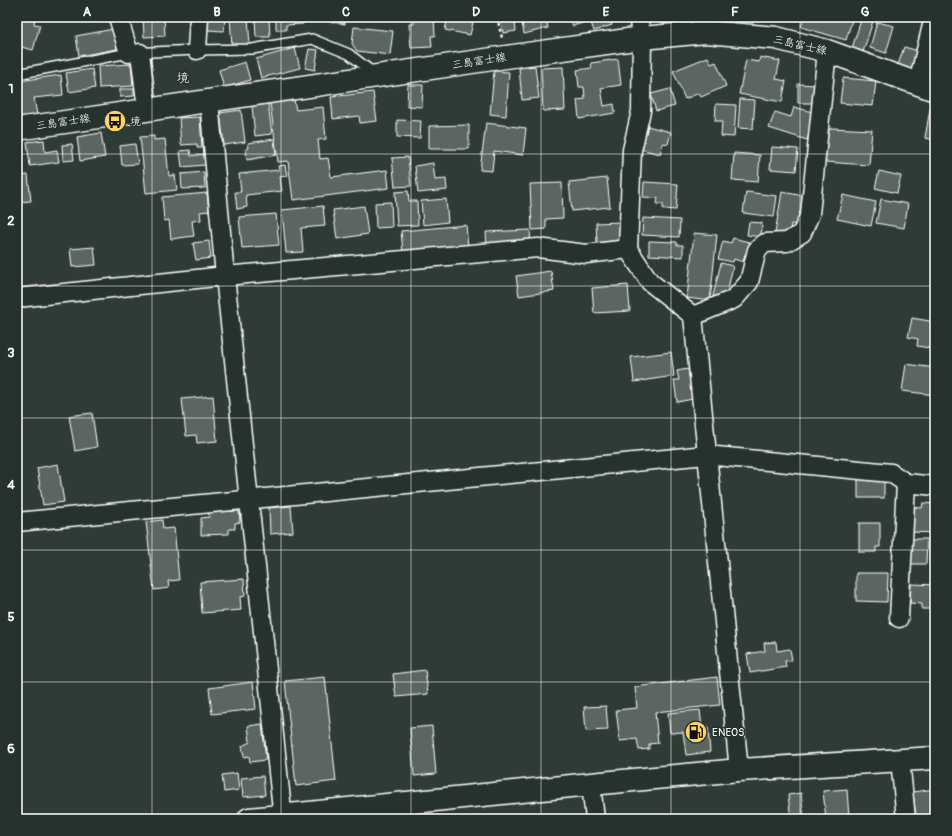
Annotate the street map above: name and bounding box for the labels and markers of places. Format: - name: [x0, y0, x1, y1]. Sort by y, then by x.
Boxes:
- bus stop icon: 境: [102, 108, 128, 134]
- place label: 境: [130, 115, 141, 128]
- fuel station icon: ENEOS: [683, 719, 709, 745]
- place label: ENEOS: [712, 726, 745, 739]

